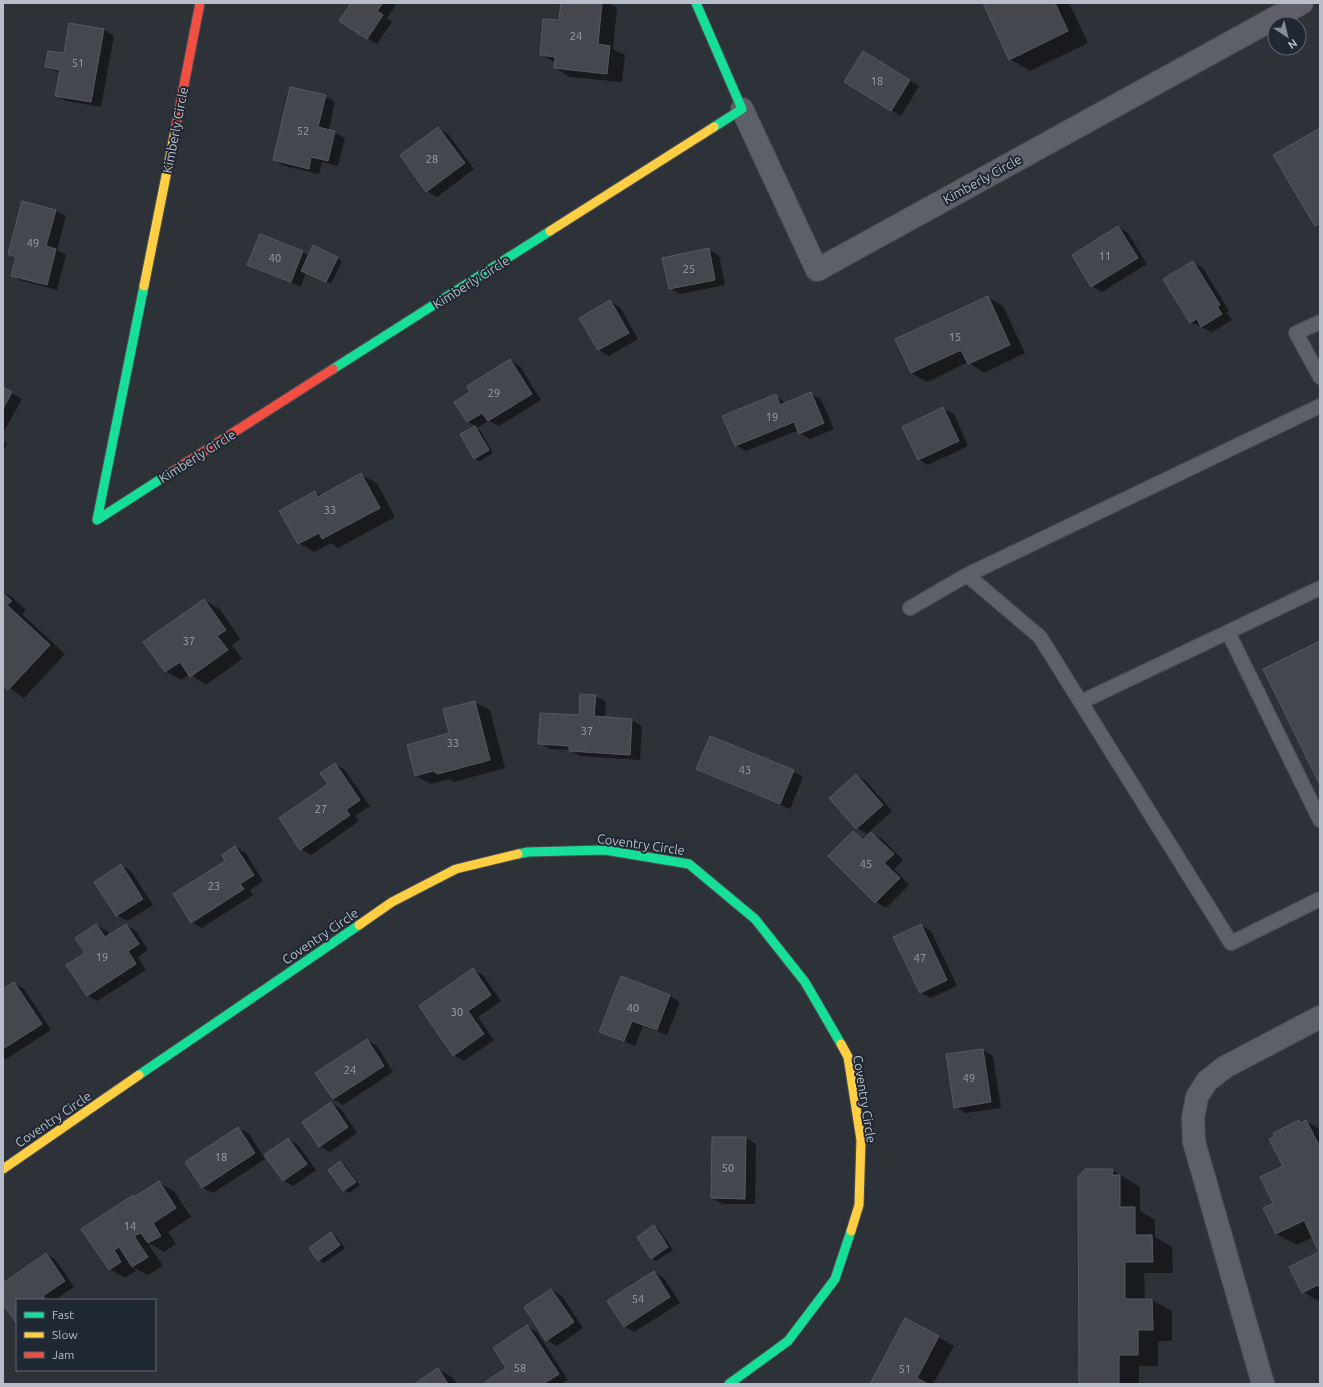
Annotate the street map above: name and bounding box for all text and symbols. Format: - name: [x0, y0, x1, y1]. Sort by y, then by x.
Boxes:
- north arrow: [1267, 16, 1307, 56]
- house number: 24: [570, 30, 582, 42]
- text: N: [1286, 37, 1300, 51]
- house number: 51: [72, 57, 84, 69]
- house number: 18: [871, 75, 883, 87]
- street label: Kimberly Circle: [160, 86, 190, 174]
- house number: 52: [297, 125, 309, 137]
- street label: Kimberly Circle: [940, 152, 1024, 206]
- house number: 28: [426, 153, 438, 165]
- house number: 49: [27, 237, 39, 249]
- house number: 11: [1099, 250, 1111, 262]
- house number: 40: [269, 252, 281, 264]
- street label: Kimberly Circle: [430, 253, 512, 311]
- house number: 25: [683, 263, 695, 275]
- house number: 15: [949, 331, 961, 343]
- house number: 29: [488, 387, 500, 399]
- house number: 19: [766, 411, 778, 423]
- street label: Kimberly Circle: [156, 427, 238, 485]
- house number: 33: [324, 504, 336, 516]
- house number: 37: [183, 635, 195, 647]
- house number: 37: [581, 725, 593, 737]
- house number: 33: [447, 737, 459, 749]
- house number: 43: [739, 764, 751, 776]
- house number: 27: [315, 803, 327, 815]
- street label: Coventry Circle: [596, 831, 686, 857]
- house number: 45: [860, 858, 872, 870]
- house number: 23: [208, 880, 220, 892]
- street label: Coventry Circle: [279, 905, 361, 967]
- house number: 19: [96, 951, 108, 963]
- house number: 47: [914, 952, 926, 964]
- house number: 40: [627, 1002, 639, 1014]
- house number: 30: [451, 1006, 463, 1018]
- street label: Coventry Circle: [851, 1054, 879, 1144]
- house number: 24: [344, 1064, 356, 1076]
- house number: 49: [963, 1072, 975, 1084]
- street label: Coventry Circle: [12, 1088, 94, 1150]
- house number: 18: [215, 1151, 227, 1163]
- house number: 50: [722, 1162, 734, 1174]
- house number: 14: [124, 1220, 136, 1232]
- house number: 54: [632, 1293, 644, 1305]
- legend: [16, 1299, 156, 1371]
- text: Fast: [52, 1308, 74, 1321]
- text: Slow: [52, 1328, 78, 1341]
- text: Jam: [52, 1348, 74, 1361]
- house number: 58: [514, 1362, 526, 1374]
- house number: 51: [899, 1363, 911, 1375]

